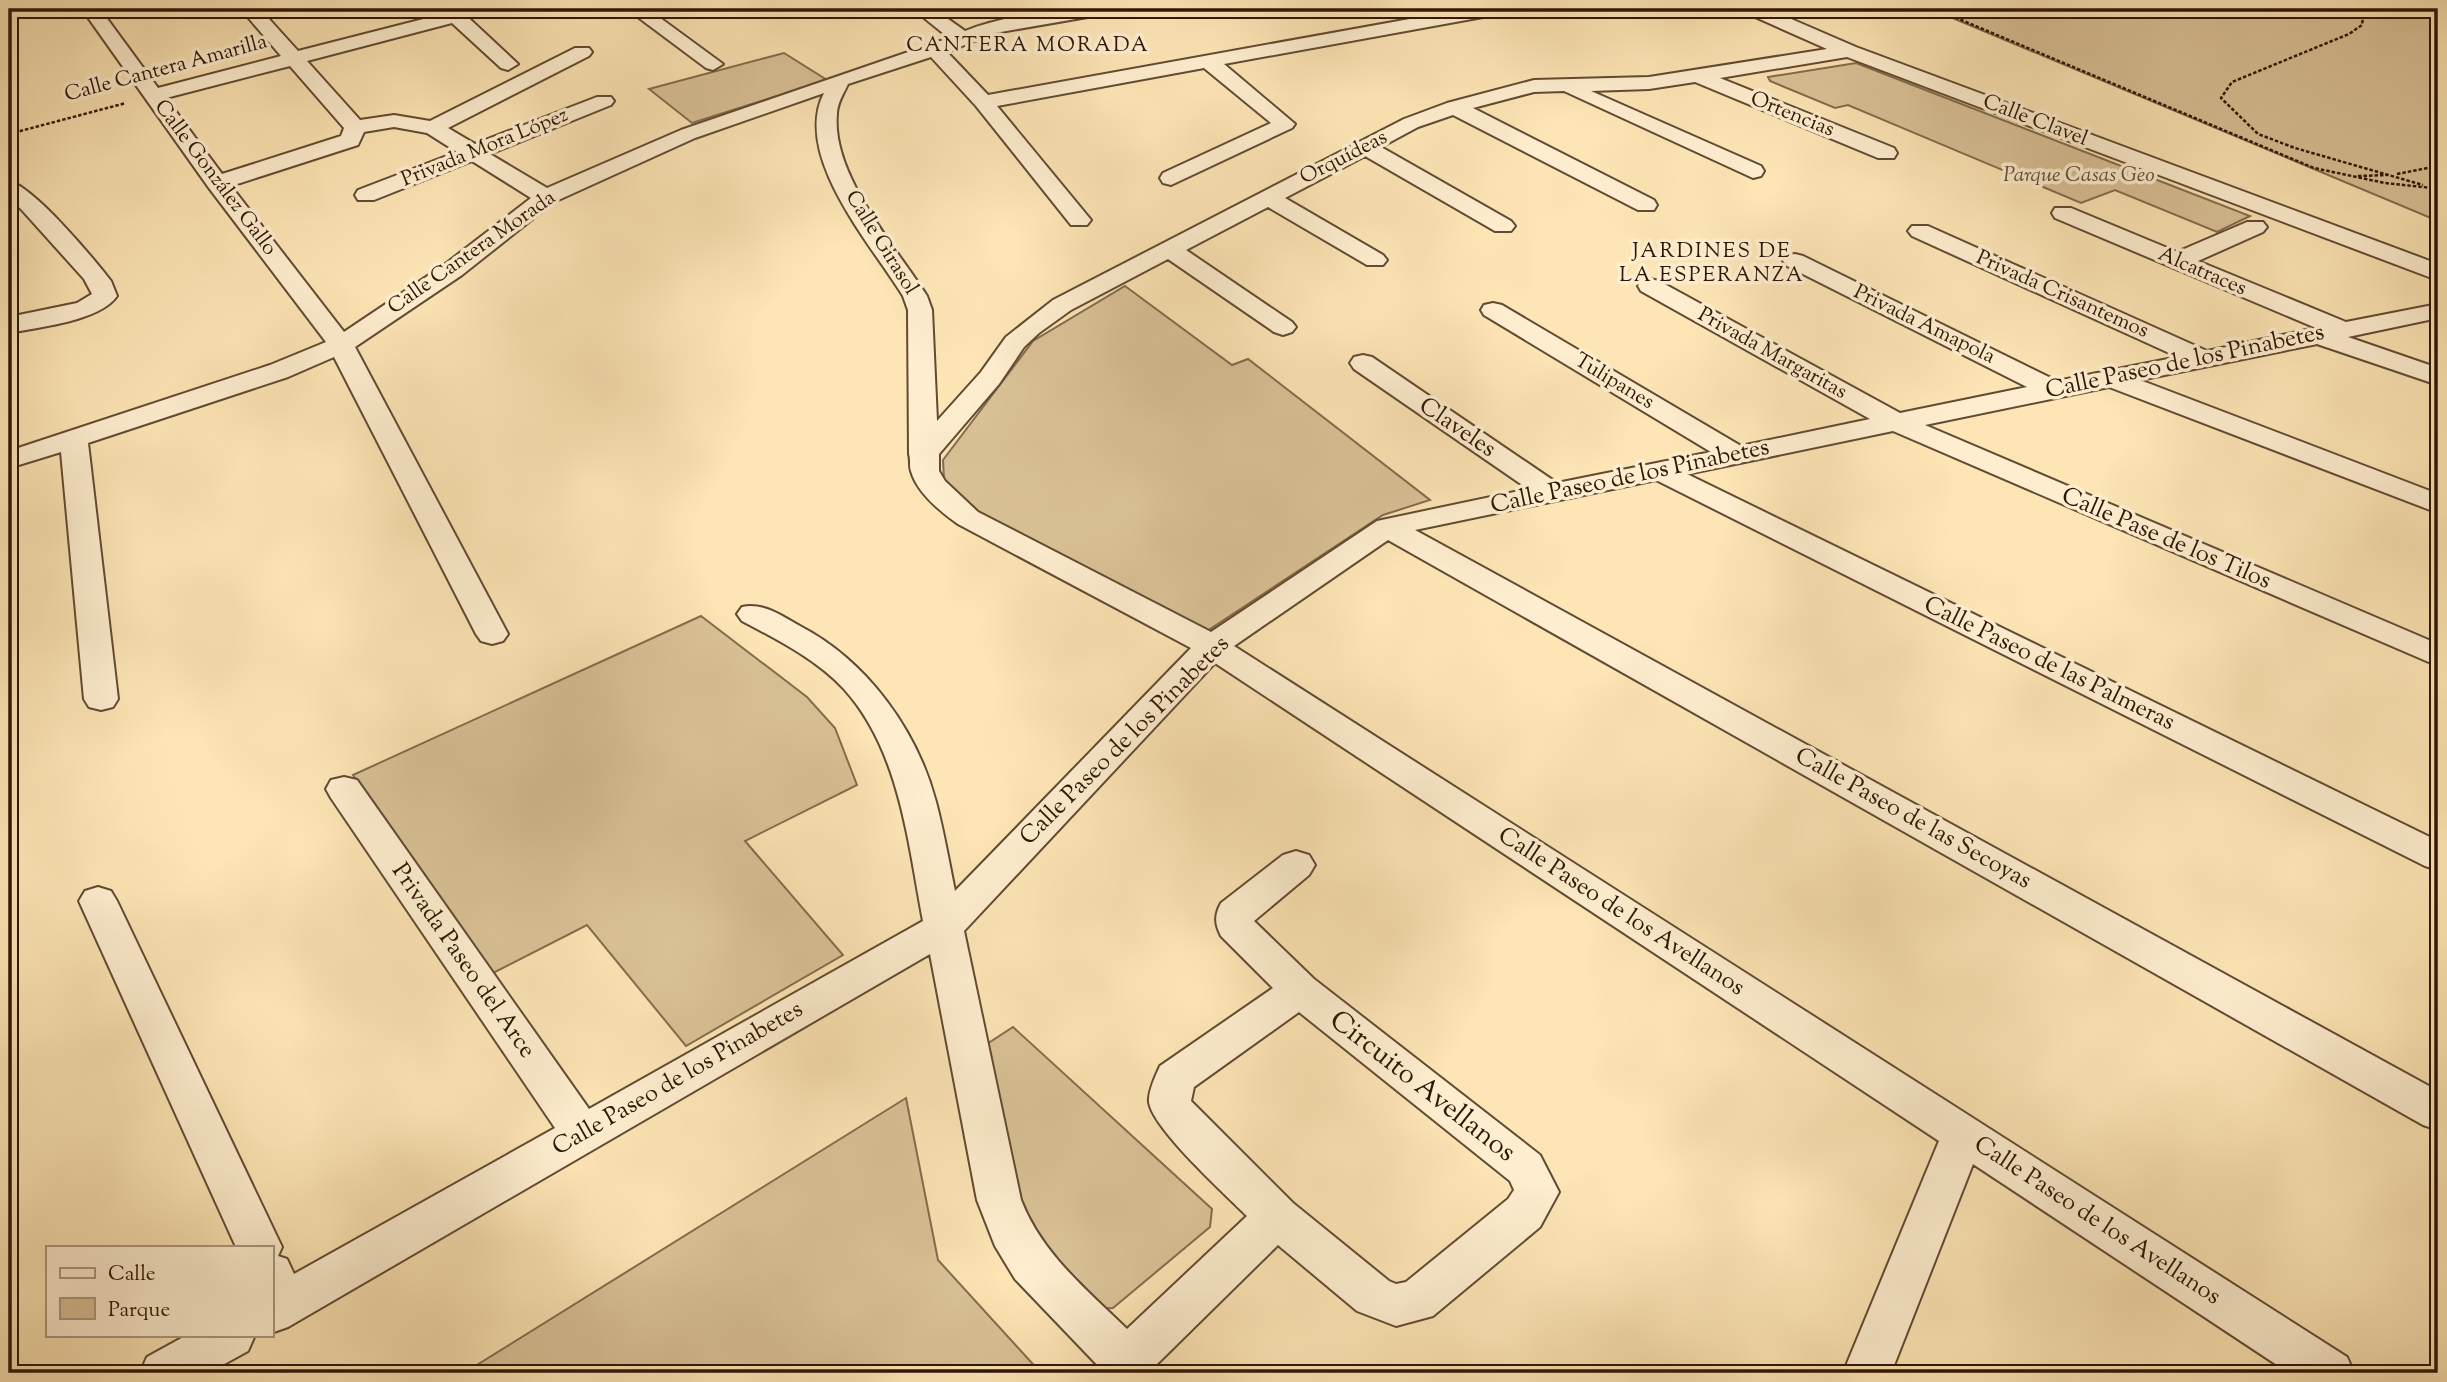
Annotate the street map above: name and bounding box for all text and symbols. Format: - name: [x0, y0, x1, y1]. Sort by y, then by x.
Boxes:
- street label: Calle Cantera Amarilla: [61, 27, 271, 110]
- district label: CANTERA MORADA: [906, 31, 1150, 61]
- street label: Ortencias: [1745, 85, 1839, 145]
- street label: Calle Clavel: [1978, 87, 2092, 155]
- street label: Calle González Gallo: [146, 94, 284, 262]
- street label: Privada Mora López: [397, 101, 573, 195]
- street label: Orquídeas: [1295, 123, 1393, 193]
- park label: Parque Casas Geo: [2003, 161, 2155, 191]
- street label: Calle Cantera Morada: [382, 183, 562, 322]
- street label: Calle Girasol: [837, 185, 925, 301]
- district label: JARDINES DE LA ESPERANZA: [1619, 237, 1805, 291]
- street label: Alcatraces: [2153, 240, 2251, 304]
- street label: Privada Crisantemos: [1971, 243, 2153, 347]
- street label: Privada Amapola: [1848, 278, 2000, 372]
- street label: Privada Margaritas: [1692, 300, 1852, 408]
- street label: Calle Paseo de los Pinabetes: [2042, 316, 2328, 408]
- street label: Tulipanes: [1568, 346, 1660, 418]
- street label: Claveles: [1412, 390, 1502, 466]
- street label: Calle Paseo de los Pinabetes: [1487, 431, 1773, 523]
- street label: Calle Pase de los Tilos: [2056, 479, 2276, 599]
- street label: Calle Paseo de las Palmeras: [1918, 588, 2180, 740]
- street label: Calle Paseo de los Pinabetes: [1012, 628, 1238, 854]
- street label: Calle Paseo de las Secoyas: [1789, 740, 2037, 898]
- street label: Calle Paseo de los Avellanos: [1491, 819, 1751, 1005]
- street label: Privada Paseo del Arce: [383, 857, 543, 1065]
- street label: Calle Paseo de los Pinabetes: [546, 993, 810, 1165]
- street label: Circuito Avellanos: [1320, 1001, 1524, 1173]
- street label: Calle Paseo de los Avellanos: [1967, 1128, 2227, 1314]
- legend: [46, 1246, 273, 1336]
- text: Calle: [108, 1260, 156, 1290]
- text: Parque: [108, 1296, 170, 1326]

